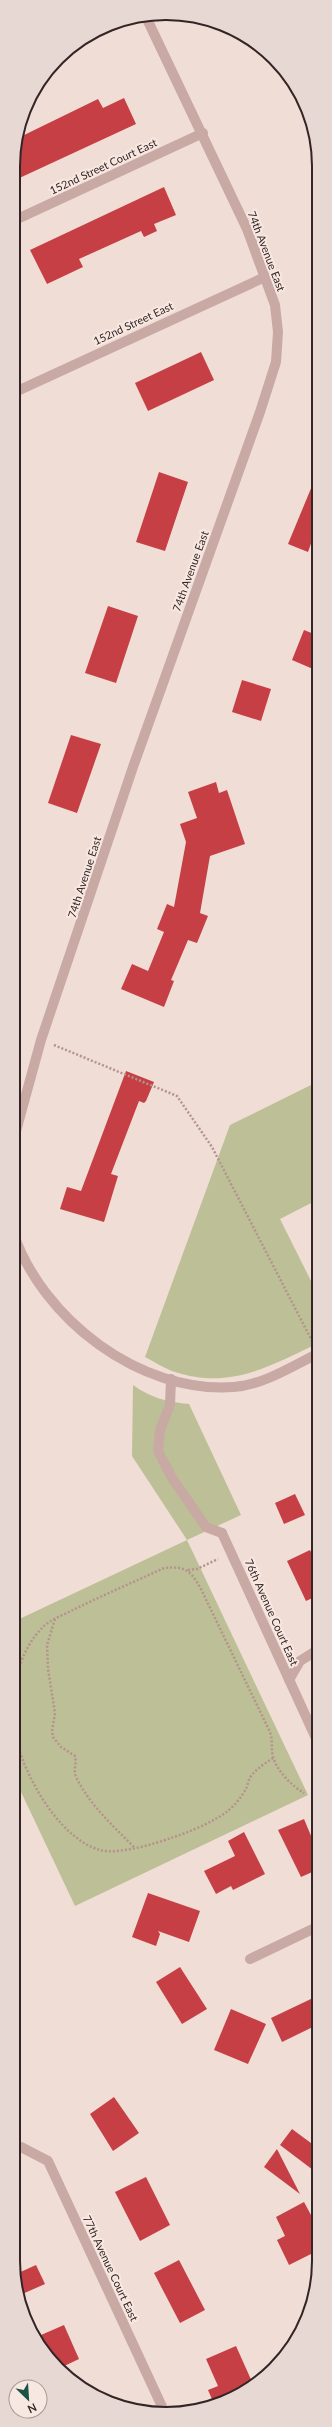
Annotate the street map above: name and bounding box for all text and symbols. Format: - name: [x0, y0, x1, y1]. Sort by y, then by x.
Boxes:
- street label: 152nd Street Court East: [47, 135, 159, 197]
- street label: 74th Avenue East: [246, 209, 288, 293]
- street label: 152nd Street East: [91, 299, 175, 347]
- street label: 74th Avenue East: [169, 529, 211, 613]
- street label: 74th Avenue East: [65, 835, 103, 919]
- street label: 76th Avenue Court East: [243, 1557, 301, 1667]
- street label: 77th Avenue Court East: [81, 2213, 141, 2323]
- north arrow: [8, 2379, 48, 2419]
- text: N: [26, 2401, 39, 2416]

